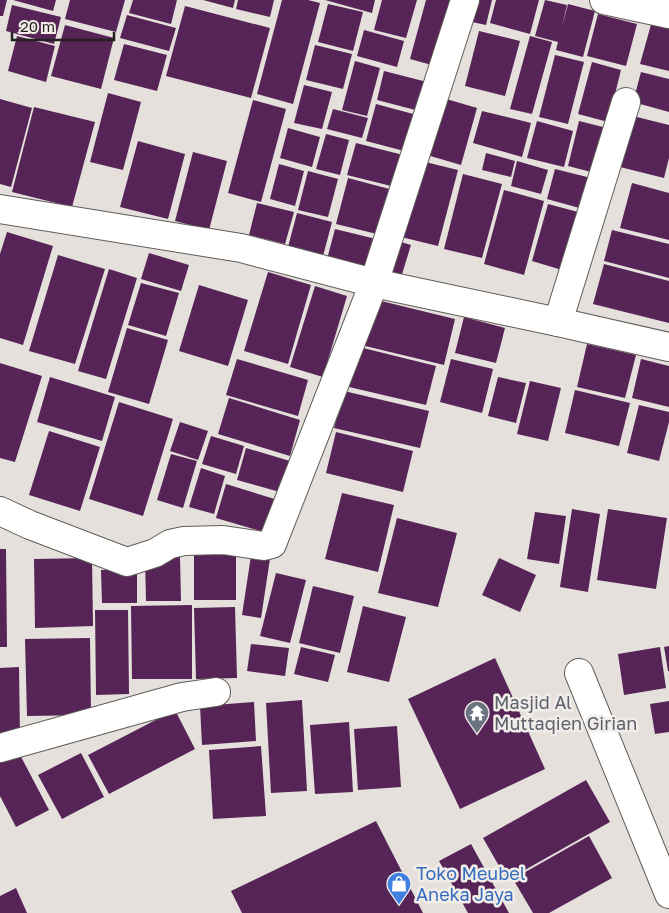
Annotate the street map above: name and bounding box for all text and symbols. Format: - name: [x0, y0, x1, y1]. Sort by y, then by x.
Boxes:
- scale bar: [12, 10, 115, 42]
- text: 20 m: [20, 17, 55, 35]
- place label: Masjid Al Muttaqien Girian: [494, 691, 637, 734]
- temple icon: Masjid Al Muttaqien Girian: [464, 700, 490, 734]
- place label: Toko Meubel Aneka Jaya: [416, 862, 526, 905]
- shop icon: Toko Meubel Aneka Jaya: [386, 871, 412, 905]

